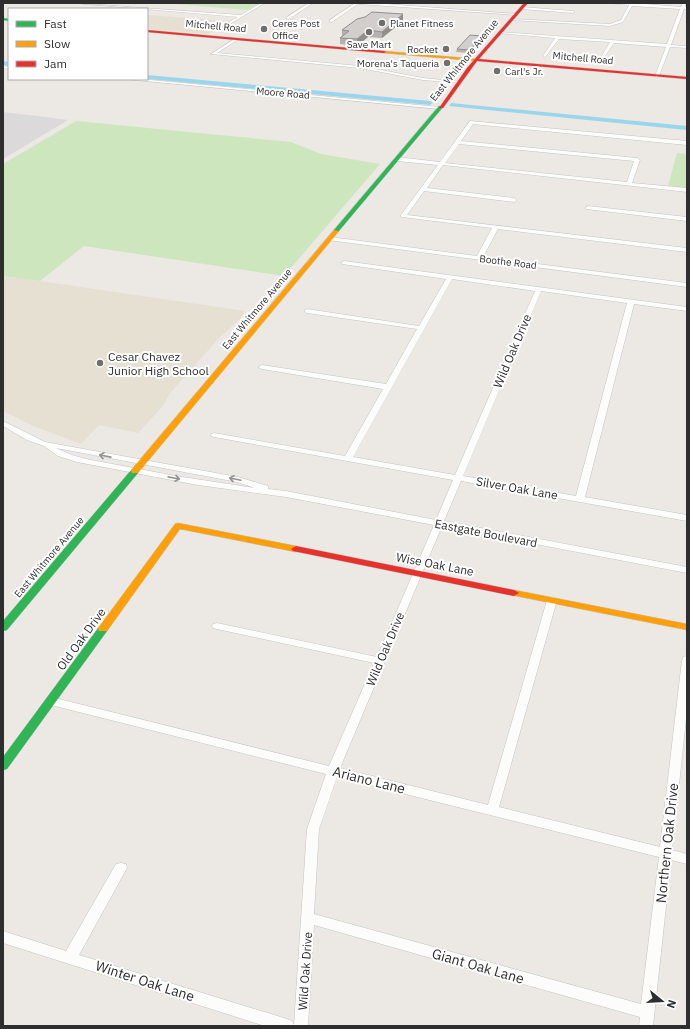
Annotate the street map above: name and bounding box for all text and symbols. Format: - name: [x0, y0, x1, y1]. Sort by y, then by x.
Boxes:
- legend: [8, 8, 148, 80]
- text: Fast: [44, 16, 67, 31]
- street label: East Whitmore Avenue: [427, 16, 501, 104]
- street label: Mitchell Road: [185, 17, 247, 35]
- place label: Ceres Post Office: [272, 17, 320, 42]
- place label: Planet Fitness: [390, 17, 454, 30]
- marker: Planet Fitness: [377, 18, 387, 28]
- marker: Ceres Post Office: [259, 24, 269, 34]
- marker: Save Mart: [364, 27, 374, 37]
- text: Slow: [44, 36, 70, 51]
- place label: Save Mart: [347, 38, 392, 51]
- place label: Rocket: [407, 43, 438, 56]
- marker: Rocket: [441, 44, 451, 54]
- street label: Mitchell Road: [552, 49, 614, 67]
- text: Jam: [44, 56, 67, 71]
- place label: Morena's Taqueria: [357, 57, 440, 70]
- marker: Morena's Taqueria: [442, 58, 452, 68]
- place label: Carl's Jr.: [505, 65, 543, 78]
- marker: Carl's Jr.: [492, 66, 502, 76]
- street label: Moore Road: [256, 84, 310, 102]
- street label: Boothe Road: [479, 252, 537, 272]
- street label: East Whitmore Avenue: [219, 266, 295, 352]
- street label: Wild Oak Drive: [490, 311, 534, 390]
- place label: Cesar Chavez Junior High School: [108, 349, 209, 378]
- marker: Cesar Chavez Junior High School: [95, 358, 105, 368]
- one-way arrow: [99, 451, 112, 459]
- street label: Silver Oak Lane: [475, 473, 559, 503]
- one-way arrow: [167, 474, 180, 482]
- one-way arrow: [229, 475, 242, 483]
- street label: East Whitmore Avenue: [11, 514, 87, 600]
- street label: Eastgate Boulevard: [433, 516, 539, 550]
- street label: Wise Oak Lane: [395, 549, 476, 579]
- street label: Old Oak Drive: [53, 605, 109, 673]
- street label: Wild Oak Drive: [363, 609, 407, 688]
- street label: Ariano Lane: [331, 762, 408, 798]
- street label: Northern Oak Drive: [652, 782, 682, 904]
- street label: Wild Oak Drive: [295, 931, 315, 1011]
- street label: Giant Oak Lane: [430, 944, 526, 988]
- street label: Winter Oak Lane: [93, 957, 197, 1006]
- north arrow: [642, 981, 682, 1021]
- text: N: [664, 998, 679, 1010]

